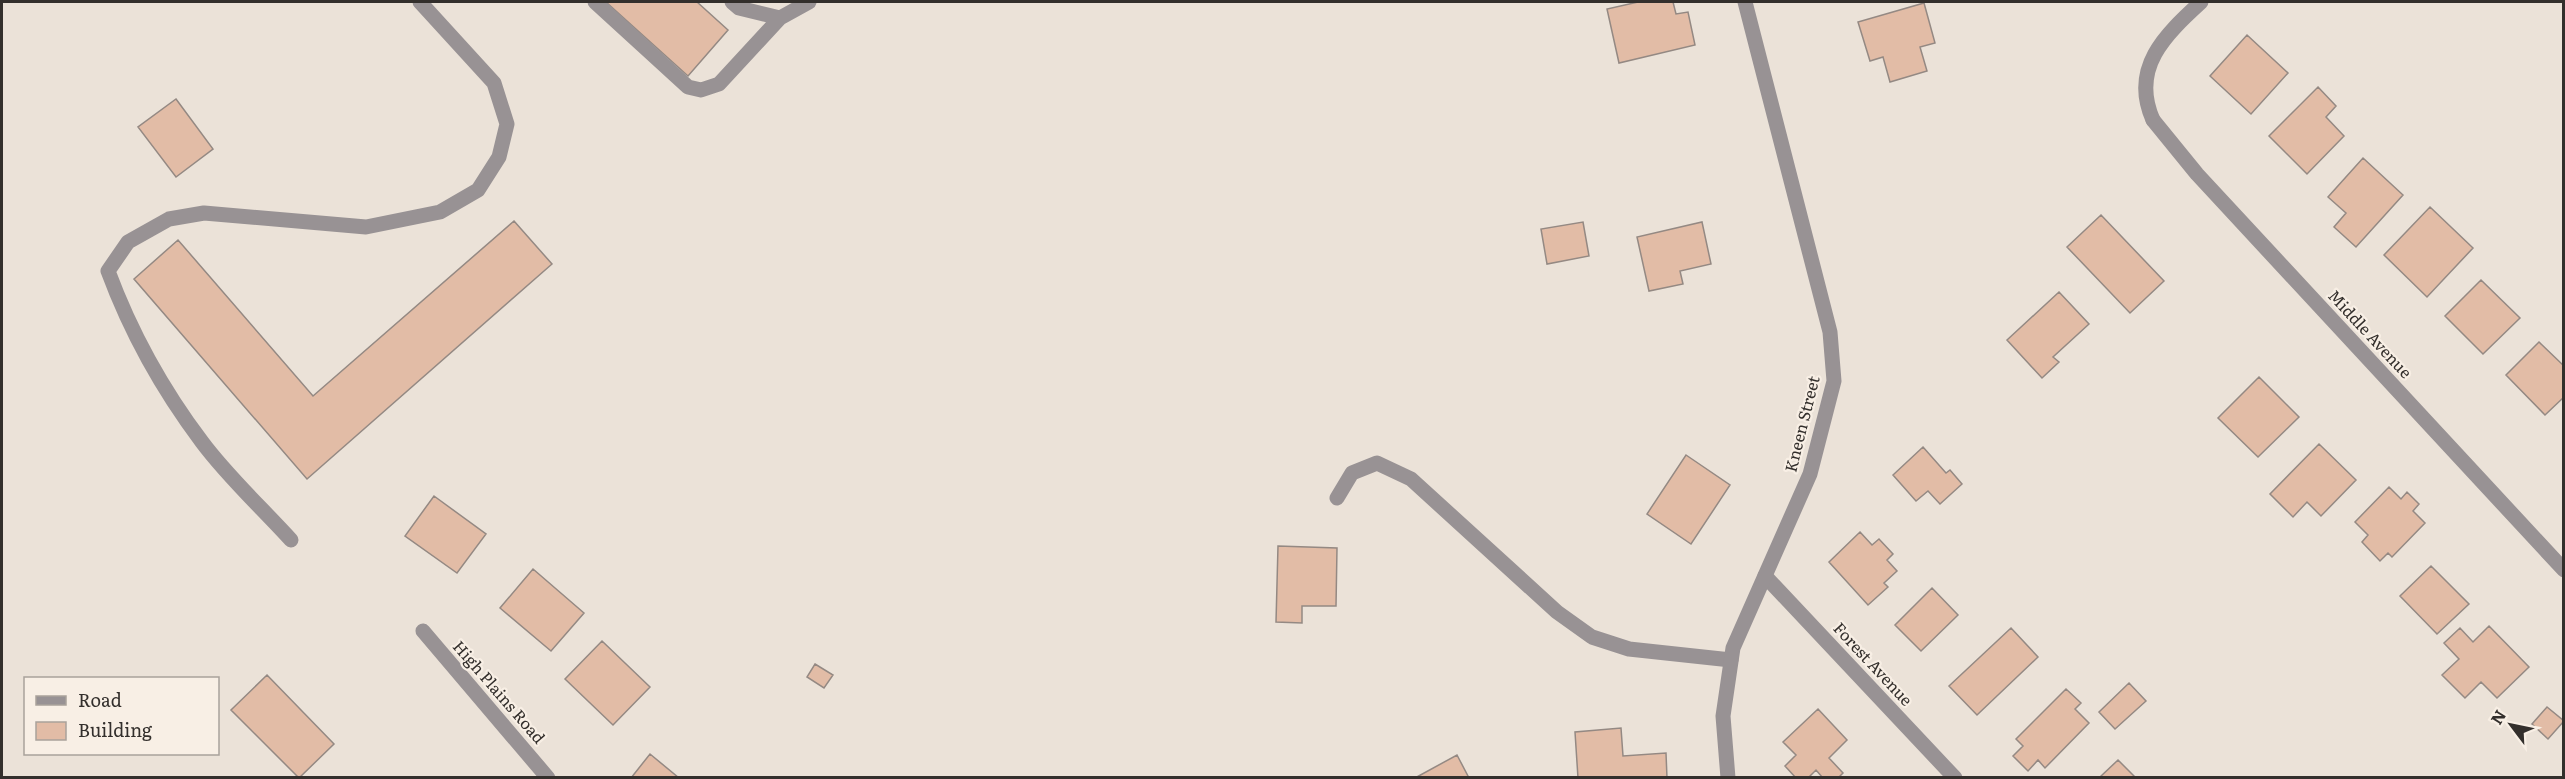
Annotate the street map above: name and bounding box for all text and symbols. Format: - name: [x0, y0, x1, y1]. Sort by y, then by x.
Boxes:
- street label: Middle Avenue: [2323, 284, 2418, 383]
- street label: Kneen Street: [1777, 373, 1825, 474]
- street label: Forest Avenue: [1829, 616, 1919, 711]
- street label: High Plains Road: [448, 634, 552, 748]
- legend: [24, 677, 219, 755]
- text: Road: [78, 686, 122, 713]
- north arrow: [2481, 695, 2541, 755]
- text: N: [2484, 704, 2511, 729]
- text: Building: [78, 716, 153, 743]

